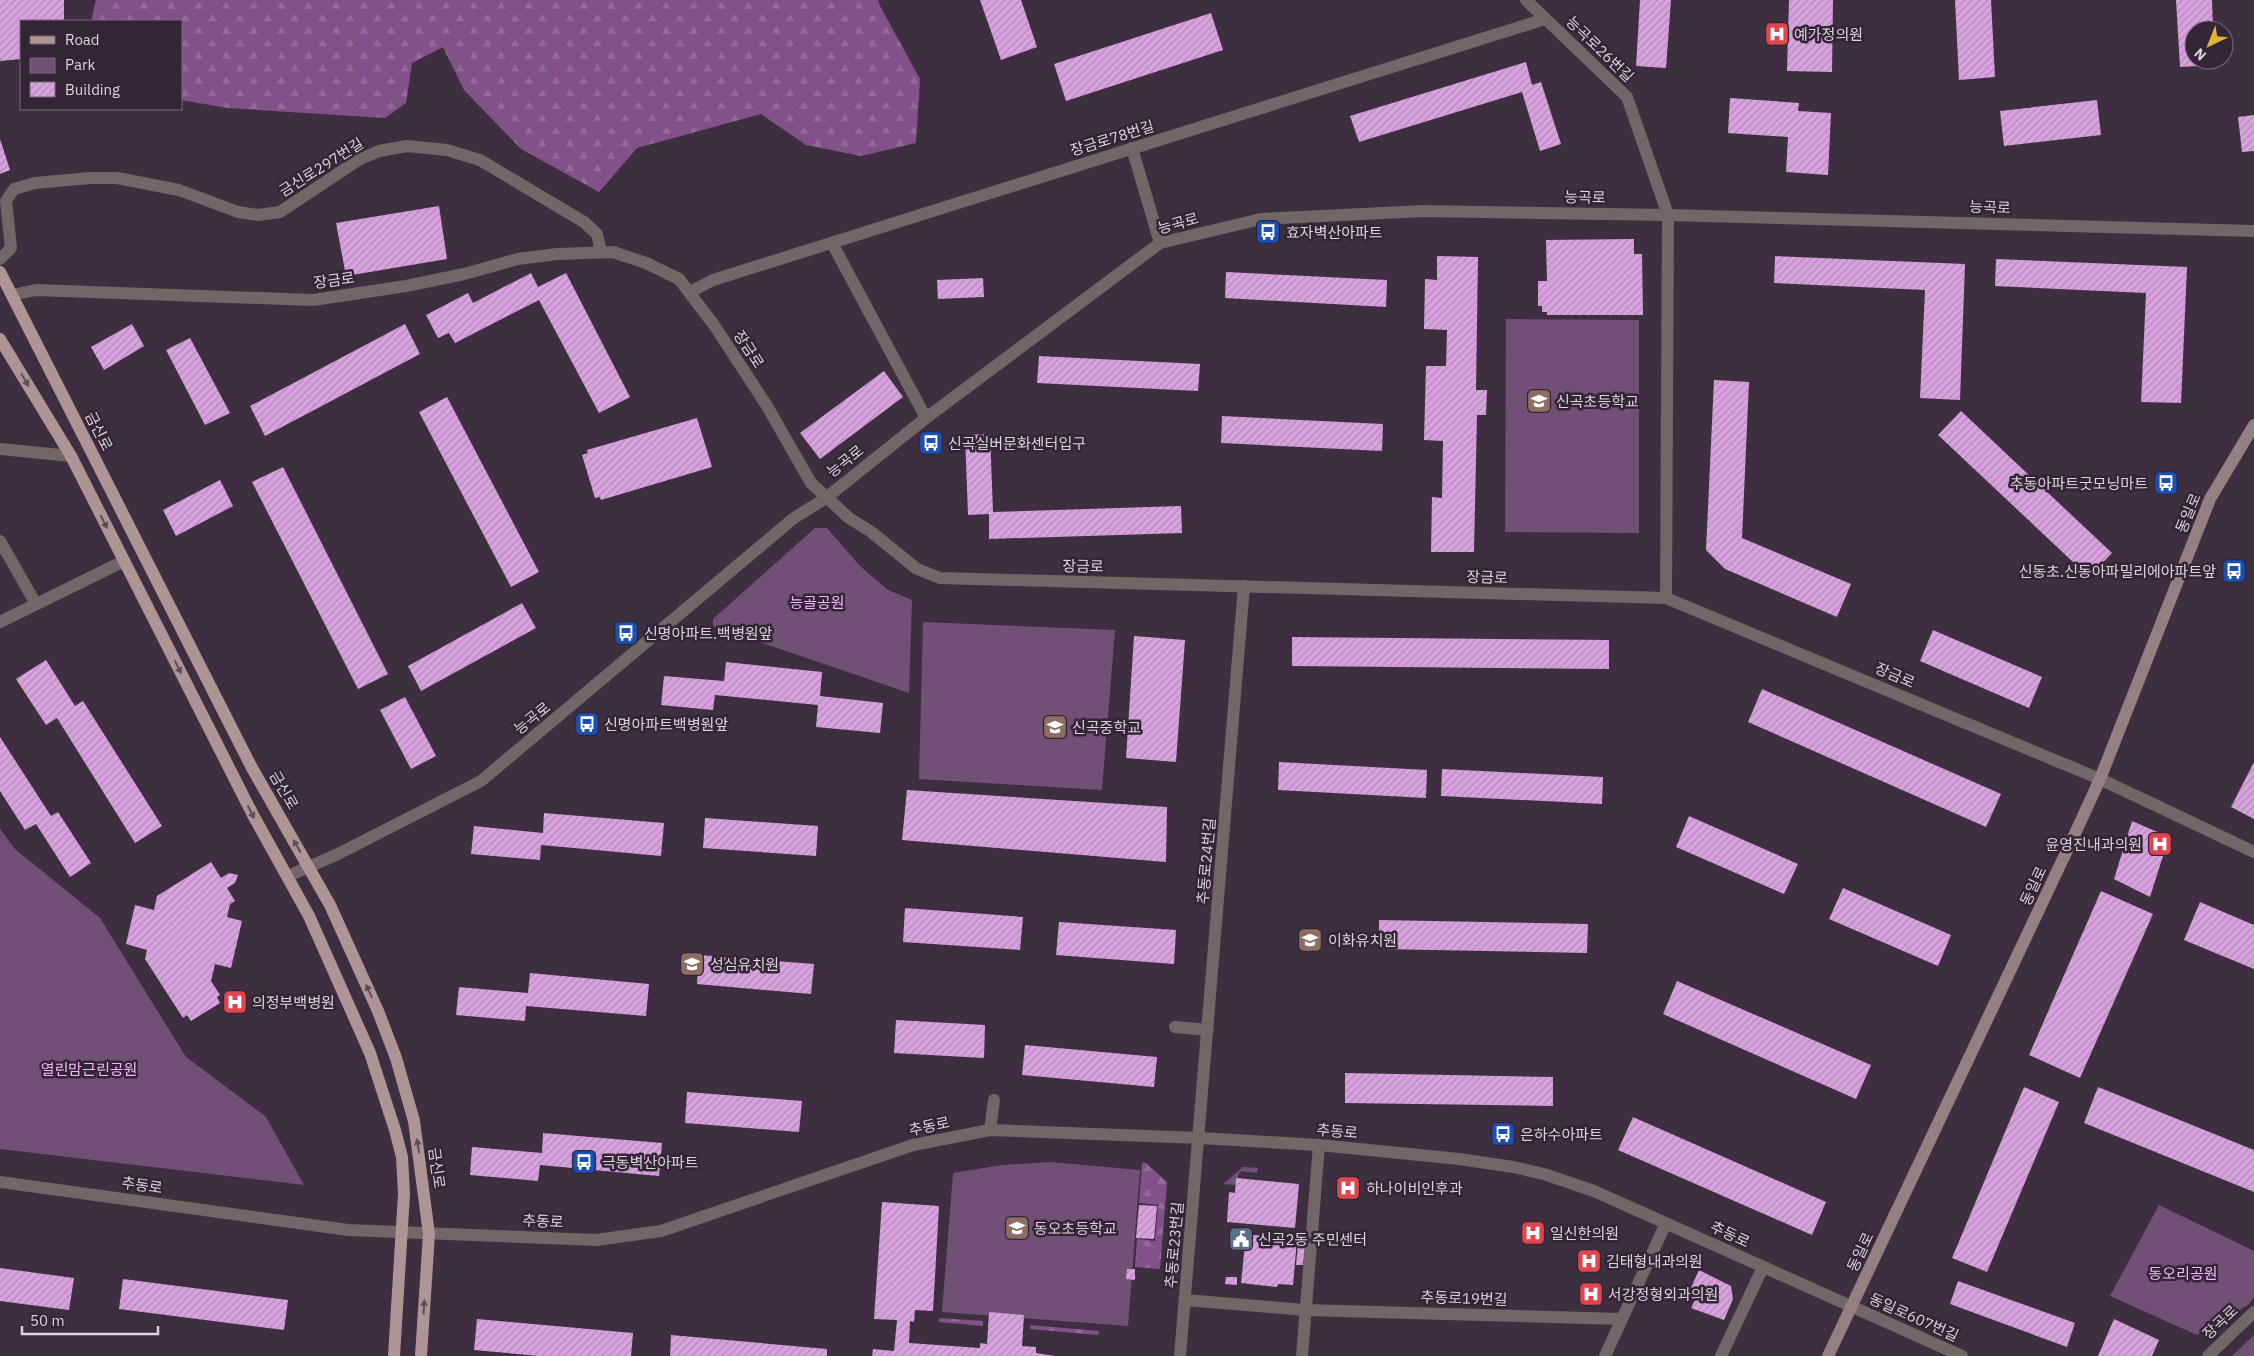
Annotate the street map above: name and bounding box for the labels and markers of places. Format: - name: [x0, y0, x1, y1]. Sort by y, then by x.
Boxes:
- hospital icon: 예가정의원: [1764, 21, 1790, 47]
- place label: 예가정의원: [1794, 25, 1863, 44]
- bus stop icon: 효자벽산아파트: [1255, 219, 1281, 245]
- place label: 효자벽산아파트: [1286, 223, 1383, 242]
- school or university icon: 신곡초등학교: [1526, 388, 1552, 414]
- place label: 신곡초등학교: [1556, 392, 1639, 411]
- bus stop icon: 신곡실버문화센터입구: [918, 430, 944, 456]
- place label: 신곡실버문화센터입구: [948, 434, 1086, 453]
- bus stop icon: 추동아파트굿모닝마트: [2153, 470, 2179, 496]
- place label: 추동아파트굿모닝마트: [2010, 474, 2148, 493]
- bus stop icon: 신동초.신동아파밀리에아파트앞: [2221, 558, 2247, 584]
- place label: 신동초.신동아파밀리에아파트앞: [2019, 562, 2216, 581]
- bus stop icon: 신명아파트.백병원앞: [613, 620, 639, 646]
- place label: 신명아파트.백병원앞: [644, 624, 772, 643]
- bus stop icon: 신명아파트백병원앞: [574, 711, 600, 737]
- school or university icon: 신곡중학교: [1042, 714, 1068, 740]
- place label: 신명아파트백병원앞: [604, 715, 728, 734]
- place label: 신곡중학교: [1072, 718, 1141, 737]
- hospital icon: 윤영진내과의원: [2147, 831, 2173, 857]
- place label: 윤영진내과의원: [2045, 835, 2142, 854]
- school or university icon: 이화유치원: [1297, 927, 1323, 953]
- place label: 이화유치원: [1328, 931, 1397, 950]
- school or university icon: 성심유치원: [679, 951, 705, 977]
- place label: 성심유치원: [710, 955, 779, 974]
- hospital icon: 의정부백병원: [222, 989, 248, 1015]
- place label: 의정부백병원: [252, 993, 335, 1012]
- bus stop icon: 은하수아파트: [1490, 1121, 1516, 1147]
- place label: 은하수아파트: [1520, 1125, 1603, 1144]
- bus stop icon: 극동벽산아파트: [571, 1149, 597, 1175]
- place label: 극동벽산아파트: [602, 1153, 699, 1172]
- hospital icon: 하나이비인후과: [1335, 1175, 1361, 1201]
- place label: 하나이비인후과: [1366, 1179, 1463, 1198]
- school or university icon: 동오초등학교: [1004, 1215, 1030, 1241]
- place label: 동오초등학교: [1034, 1219, 1117, 1238]
- hospital icon: 일신한의원: [1520, 1220, 1546, 1246]
- place label: 일신한의원: [1550, 1224, 1619, 1243]
- public building icon: 신곡2동 주민센터: [1228, 1226, 1254, 1252]
- place label: 신곡2동 주민센터: [1258, 1230, 1367, 1249]
- hospital icon: 김태형내과의원: [1576, 1248, 1602, 1274]
- place label: 김태형내과의원: [1606, 1252, 1703, 1271]
- hospital icon: 서강정형외과의원: [1578, 1281, 1604, 1307]
- place label: 서강정형외과의원: [1608, 1285, 1718, 1304]

